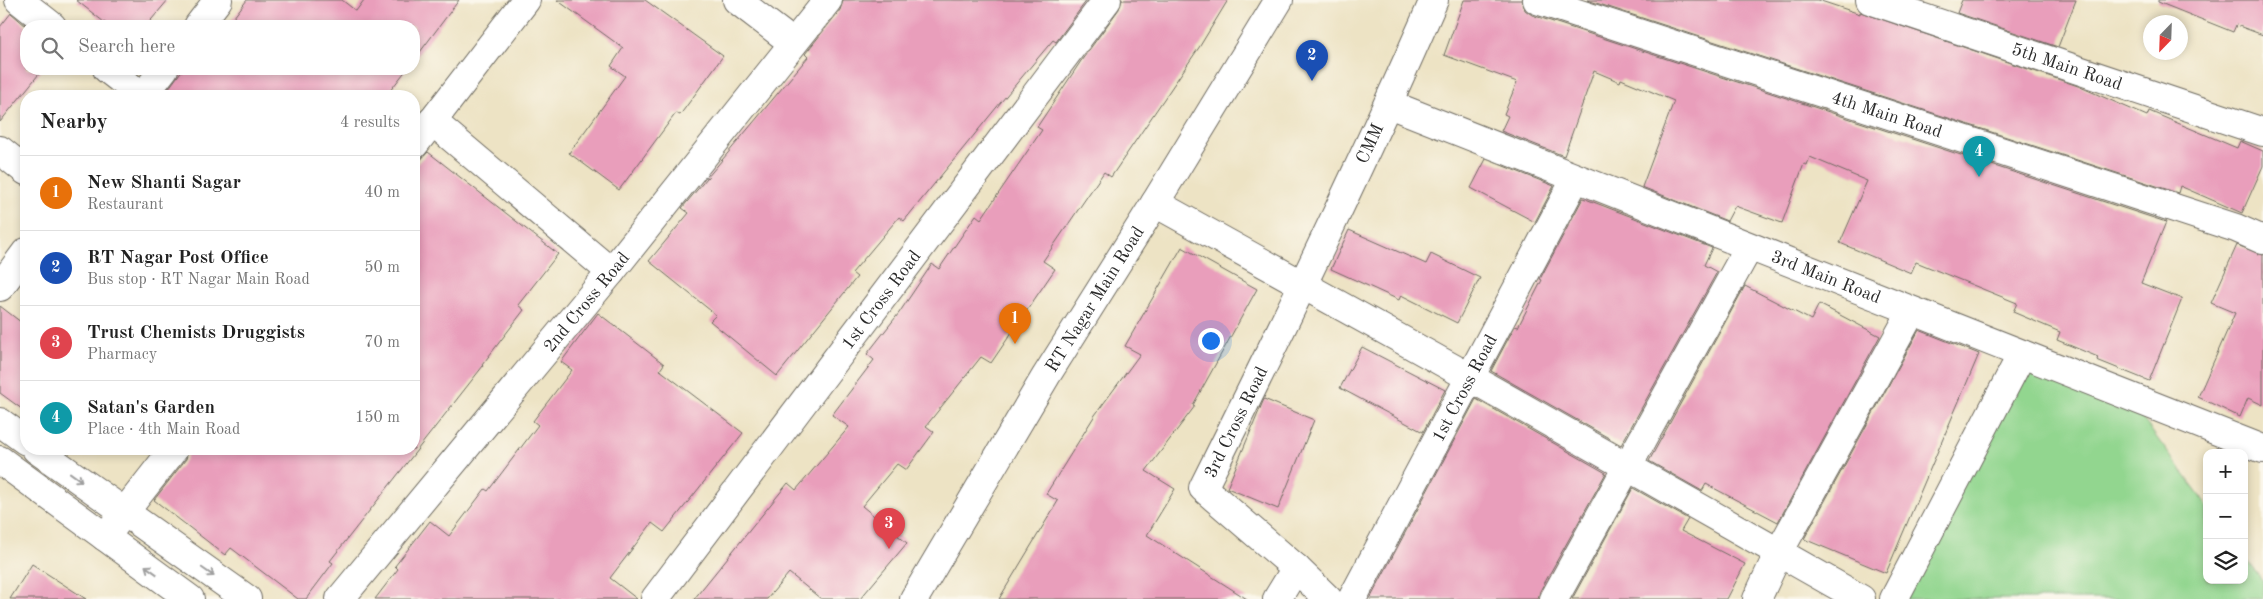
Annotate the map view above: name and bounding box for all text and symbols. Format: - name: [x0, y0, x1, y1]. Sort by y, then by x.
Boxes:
- north arrow: [2143, 15, 2188, 60]
- search box: [20, 20, 420, 75]
- icon: search: [38, 34, 66, 62]
- text: Search here: [78, 38, 175, 57]
- pin: 2: [1296, 40, 1328, 81]
- street label: 5th Main Road: [2009, 40, 2124, 94]
- street label: 4th Main Road: [1829, 89, 1944, 142]
- text: Nearby: [40, 112, 108, 133]
- text: 4 results: [340, 115, 400, 131]
- street label: CMM: [1353, 121, 1387, 167]
- pin: 4: [1963, 136, 1995, 177]
- text: New Shanti Sagar: [87, 174, 241, 193]
- text: 1: [51, 185, 61, 201]
- text: 40 m: [364, 185, 400, 201]
- text: Restaurant: [87, 197, 164, 213]
- street label: RT Nagar Main Road: [1043, 224, 1148, 376]
- street label: 1st Cross Road: [839, 247, 925, 353]
- street label: 3rd Main Road: [1769, 248, 1883, 307]
- text: RT Nagar Post Office: [87, 249, 269, 268]
- street label: 2nd Cross Road: [541, 249, 633, 356]
- text: 2: [51, 260, 61, 276]
- text: 50 m: [364, 260, 400, 276]
- text: Bus stop · RT Nagar Main Road: [87, 272, 310, 288]
- pin: 1: [999, 303, 1031, 344]
- text: Trust Chemists Druggists: [87, 324, 305, 343]
- your location: [1198, 328, 1224, 354]
- street label: 1st Cross Road: [1429, 332, 1501, 445]
- text: 3: [51, 335, 61, 351]
- text: 70 m: [364, 335, 400, 351]
- text: Pharmacy: [87, 347, 157, 363]
- street label: 3rd Cross Road: [1202, 364, 1272, 481]
- text: Satan's Garden: [87, 399, 215, 418]
- text: 4: [51, 410, 61, 426]
- text: 150 m: [355, 410, 400, 426]
- text: Place · 4th Main Road: [87, 422, 240, 438]
- map controls: [2203, 449, 2248, 584]
- button: +: [2203, 449, 2248, 494]
- one-way arrow: [69, 472, 83, 482]
- button: −: [2203, 494, 2248, 539]
- pin: 3: [873, 508, 905, 549]
- button: layers: [2203, 539, 2248, 584]
- one-way arrow: [145, 565, 158, 576]
- one-way arrow: [201, 566, 214, 577]

